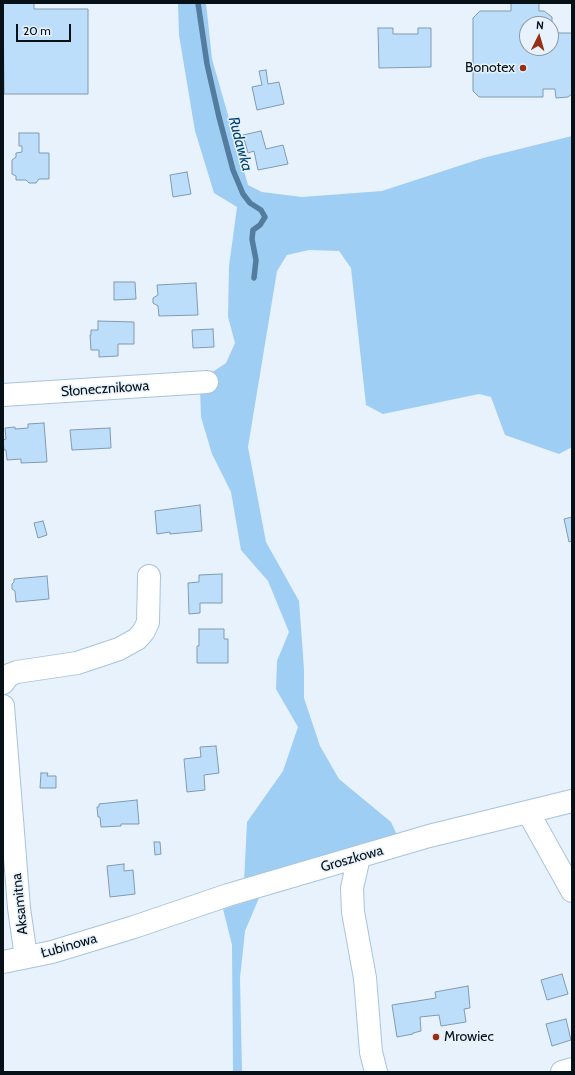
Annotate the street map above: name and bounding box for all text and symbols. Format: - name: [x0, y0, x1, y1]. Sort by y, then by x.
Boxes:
- scale bar: [18, 16, 73, 42]
- north arrow: [519, 16, 559, 56]
- text: N: [535, 18, 544, 32]
- text: 20 m: [23, 23, 51, 38]
- place label: Bonotex: [465, 60, 515, 76]
- marker: Bonotex: [518, 63, 528, 73]
- water label: Rudawka: [224, 115, 256, 173]
- street label: Słonecznikowa: [60, 378, 150, 400]
- street label: Groszkowa: [319, 842, 385, 876]
- street label: Aksamitna: [8, 872, 32, 936]
- street label: Łubinowa: [39, 930, 99, 962]
- place label: Mrowiec: [444, 1029, 494, 1045]
- marker: Mrowiec: [431, 1032, 441, 1042]

